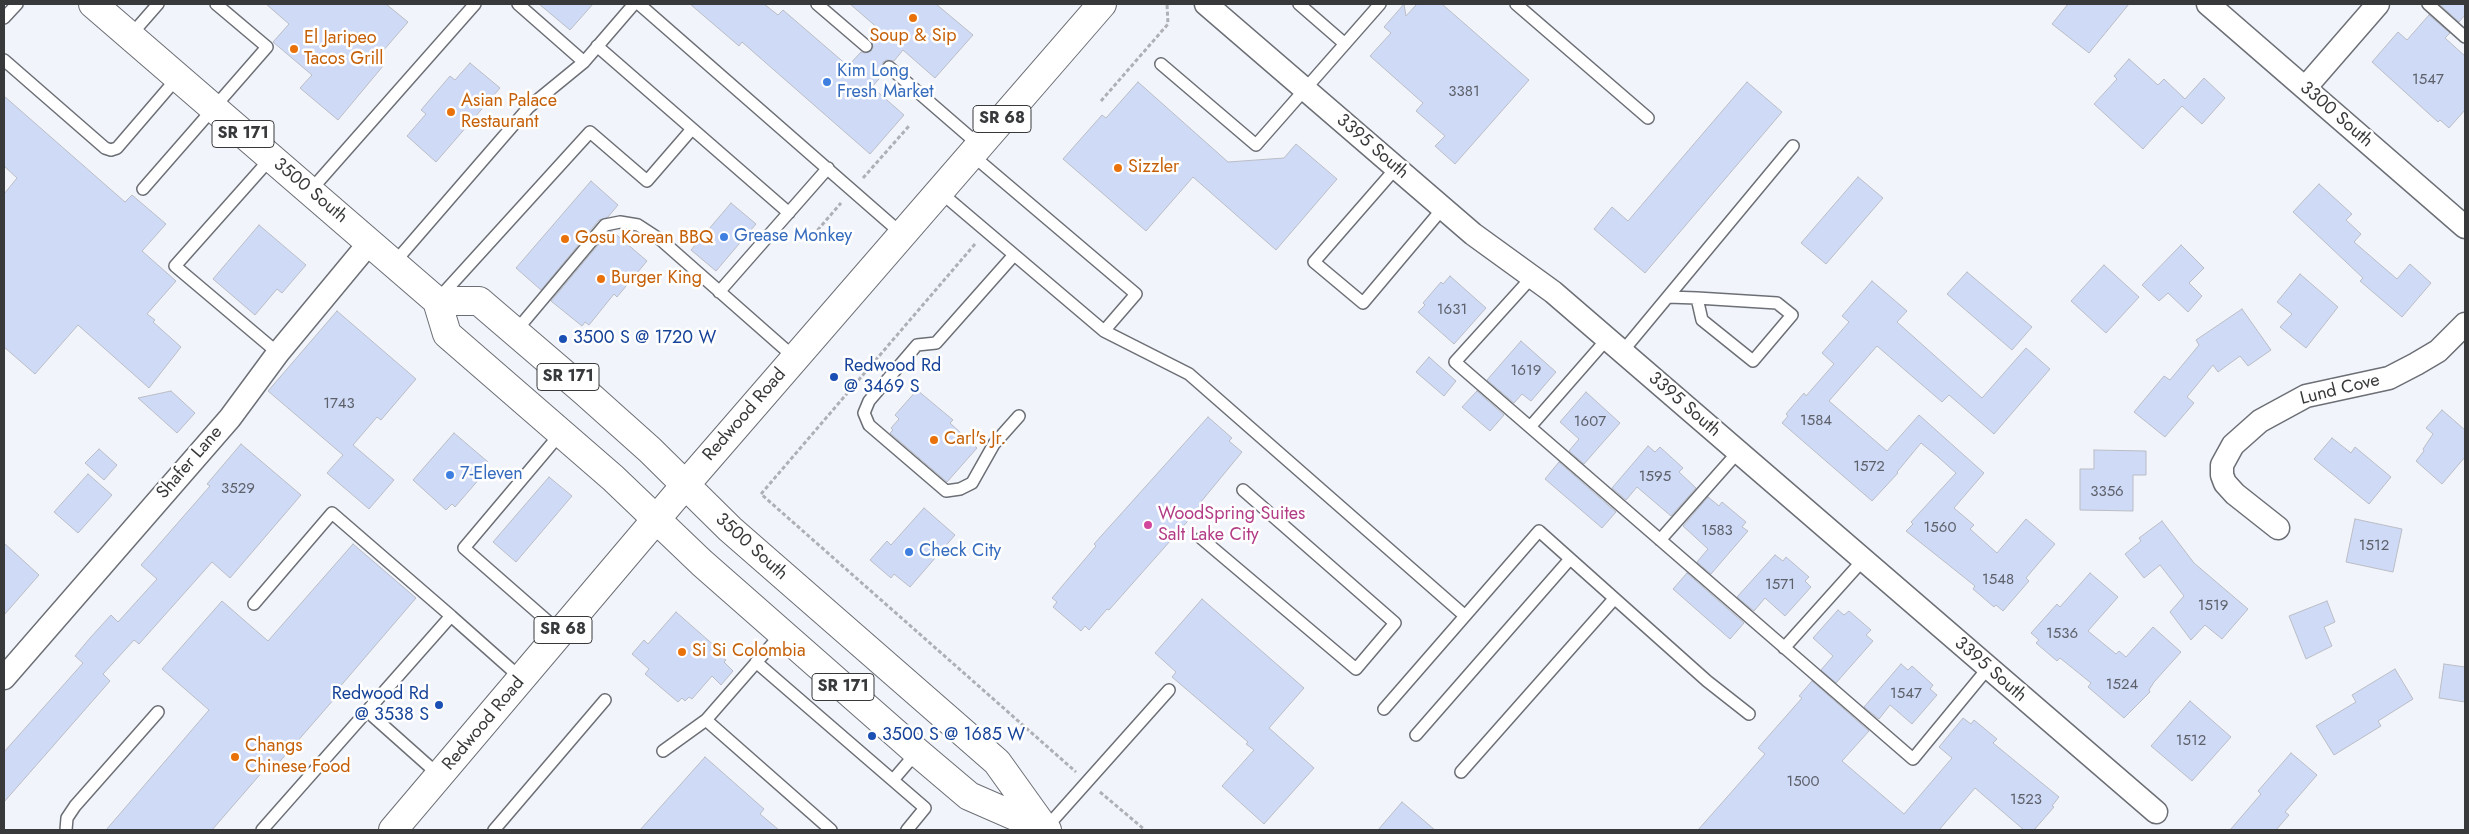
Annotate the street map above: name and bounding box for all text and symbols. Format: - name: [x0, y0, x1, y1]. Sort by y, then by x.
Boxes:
- marker: Soup & Sip: [907, 12, 919, 24]
- place label: Soup & Sip: [869, 26, 957, 48]
- place label: El Jaripeo Tacos Grill: [304, 28, 383, 70]
- marker: El Jaripeo Tacos Grill: [288, 43, 300, 55]
- place label: Kim Long Fresh Market: [837, 61, 934, 104]
- house number: 1547: [2412, 71, 2444, 89]
- marker: Kim Long Fresh Market: [821, 76, 833, 88]
- street label: 3300 South: [2295, 77, 2377, 153]
- house number: 3381: [1448, 83, 1480, 101]
- place label: Asian Palace Restaurant: [461, 91, 557, 134]
- marker: Asian Palace Restaurant: [445, 106, 457, 118]
- road number: SR 68: [973, 106, 1031, 132]
- street label: 3395 South: [1332, 110, 1412, 184]
- road number: SR 171: [212, 120, 274, 148]
- street label: 3500 South: [269, 154, 351, 228]
- place label: Sizzler: [1128, 157, 1179, 179]
- marker: Sizzler: [1112, 162, 1124, 174]
- place label: Grease Monkey: [734, 226, 852, 248]
- place label: Gosu Korean BBQ: [575, 228, 713, 250]
- marker: Grease Monkey: [718, 231, 730, 243]
- marker: Gosu Korean BBQ: [559, 233, 571, 245]
- place label: Burger King: [611, 268, 702, 290]
- marker: Burger King: [595, 273, 607, 285]
- house number: 1631: [1437, 301, 1467, 319]
- place label: 3500 S @ 1720 W: [573, 328, 716, 350]
- marker: 3500 S @ 1720 W: [557, 333, 569, 345]
- place label: Redwood Rd @ 3469 S: [844, 356, 941, 398]
- house number: 1619: [1511, 362, 1541, 380]
- road number: SR 171: [537, 364, 599, 391]
- street label: Redwood Road: [699, 364, 791, 466]
- street label: 3395 South: [1644, 368, 1724, 442]
- street label: Lund Cove: [2298, 370, 2382, 410]
- marker: Redwood Rd @ 3469 S: [828, 371, 840, 383]
- house number: 1743: [323, 395, 355, 413]
- house number: 1584: [1800, 412, 1832, 430]
- house number: 1607: [1574, 413, 1606, 431]
- street label: Shafer Lane: [153, 422, 227, 504]
- place label: Carl's Jr.: [944, 429, 1006, 451]
- marker: Carl's Jr.: [928, 434, 940, 446]
- house number: 1572: [1853, 458, 1885, 476]
- place label: 7-Eleven: [460, 464, 523, 486]
- house number: 1595: [1639, 468, 1671, 486]
- marker: 7-Eleven: [444, 469, 456, 481]
- house number: 3529: [221, 480, 255, 498]
- house number: 3356: [2090, 483, 2124, 501]
- place label: WoodSpring Suites Salt Lake City: [1158, 504, 1305, 546]
- street label: 3500 South: [710, 509, 792, 585]
- marker: WoodSpring Suites Salt Lake City: [1142, 519, 1154, 531]
- house number: 1560: [1924, 519, 1956, 537]
- house number: 1583: [1701, 522, 1733, 540]
- house number: 1512: [2359, 537, 2389, 555]
- place label: Check City: [919, 541, 1001, 563]
- marker: Check City: [903, 546, 915, 558]
- house number: 1548: [1982, 571, 2014, 589]
- house number: 1571: [1765, 576, 1795, 594]
- house number: 1519: [2198, 597, 2228, 615]
- road number: SR 68: [534, 616, 592, 644]
- house number: 1536: [2046, 625, 2078, 643]
- street label: 3395 South: [1950, 633, 2030, 707]
- place label: Si Si Colombia: [692, 641, 806, 663]
- marker: Si Si Colombia: [676, 646, 688, 658]
- street label: Redwood Road: [439, 673, 529, 775]
- road number: SR 171: [812, 674, 874, 700]
- house number: 1524: [2106, 676, 2138, 694]
- place label: Redwood Rd @ 3538 S: [332, 684, 429, 726]
- house number: 1547: [1890, 685, 1922, 703]
- marker: Redwood Rd @ 3538 S: [433, 699, 445, 711]
- place label: 3500 S @ 1685 W: [882, 725, 1025, 747]
- marker: 3500 S @ 1685 W: [866, 730, 878, 742]
- house number: 1512: [2176, 732, 2206, 750]
- place label: Changs Chinese Food: [245, 736, 350, 779]
- marker: Changs Chinese Food: [229, 751, 241, 763]
- house number: 1500: [1786, 773, 1820, 791]
- house number: 1523: [2010, 791, 2042, 809]

